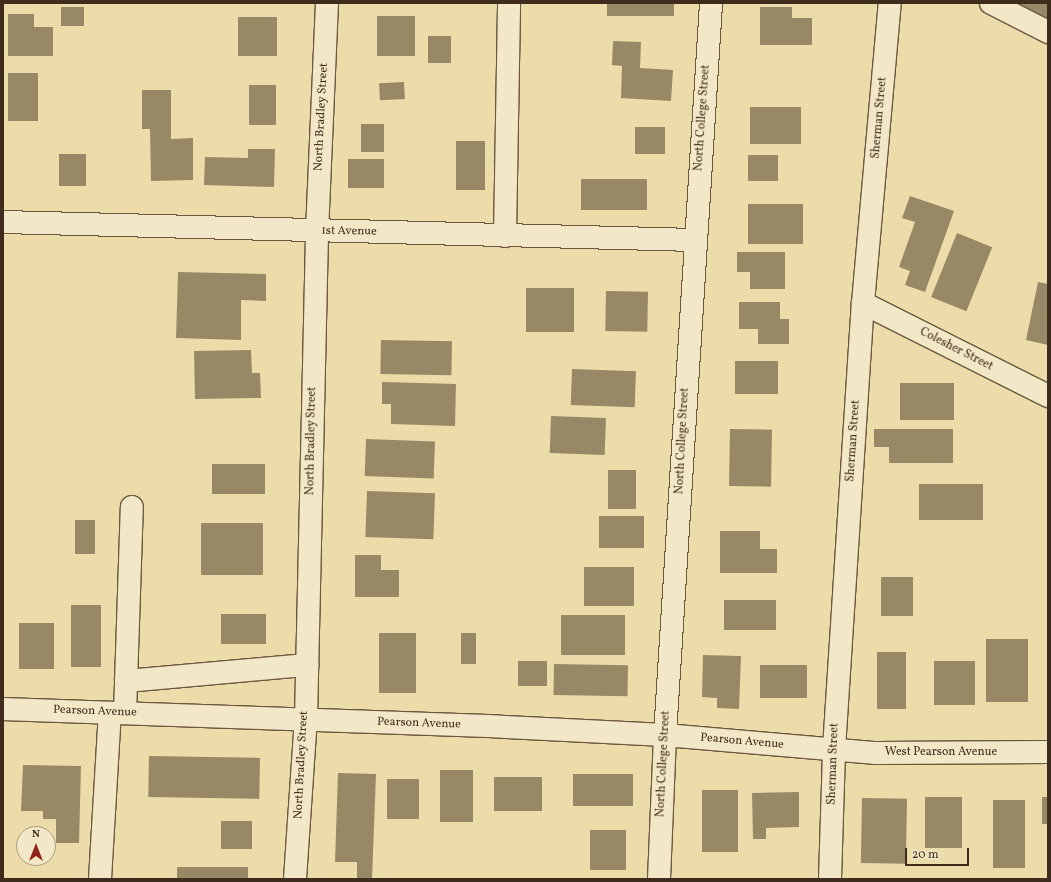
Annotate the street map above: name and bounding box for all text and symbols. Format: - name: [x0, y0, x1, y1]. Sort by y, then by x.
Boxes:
- street label: North Bradley Street: [312, 62, 332, 172]
- street label: North College Street: [692, 64, 714, 172]
- street label: Sherman Street: [869, 76, 891, 160]
- street label: 1st Avenue: [321, 224, 377, 240]
- street label: Colesher Street: [917, 325, 995, 375]
- street label: North Bradley Street: [304, 386, 320, 496]
- street label: North College Street: [673, 387, 693, 495]
- street label: Sherman Street: [844, 400, 864, 482]
- street label: Pearson Avenue: [53, 703, 137, 721]
- street label: North Bradley Street: [292, 710, 312, 820]
- street label: North College Street: [654, 710, 674, 818]
- street label: Pearson Avenue: [377, 715, 461, 733]
- street label: Sherman Street: [825, 723, 843, 805]
- street label: Pearson Avenue: [700, 731, 784, 753]
- street label: West Pearson Avenue: [885, 746, 997, 760]
- north arrow: [16, 826, 56, 866]
- text: N: [32, 827, 40, 842]
- scale bar: [907, 840, 971, 866]
- text: 20 m: [912, 847, 939, 863]

